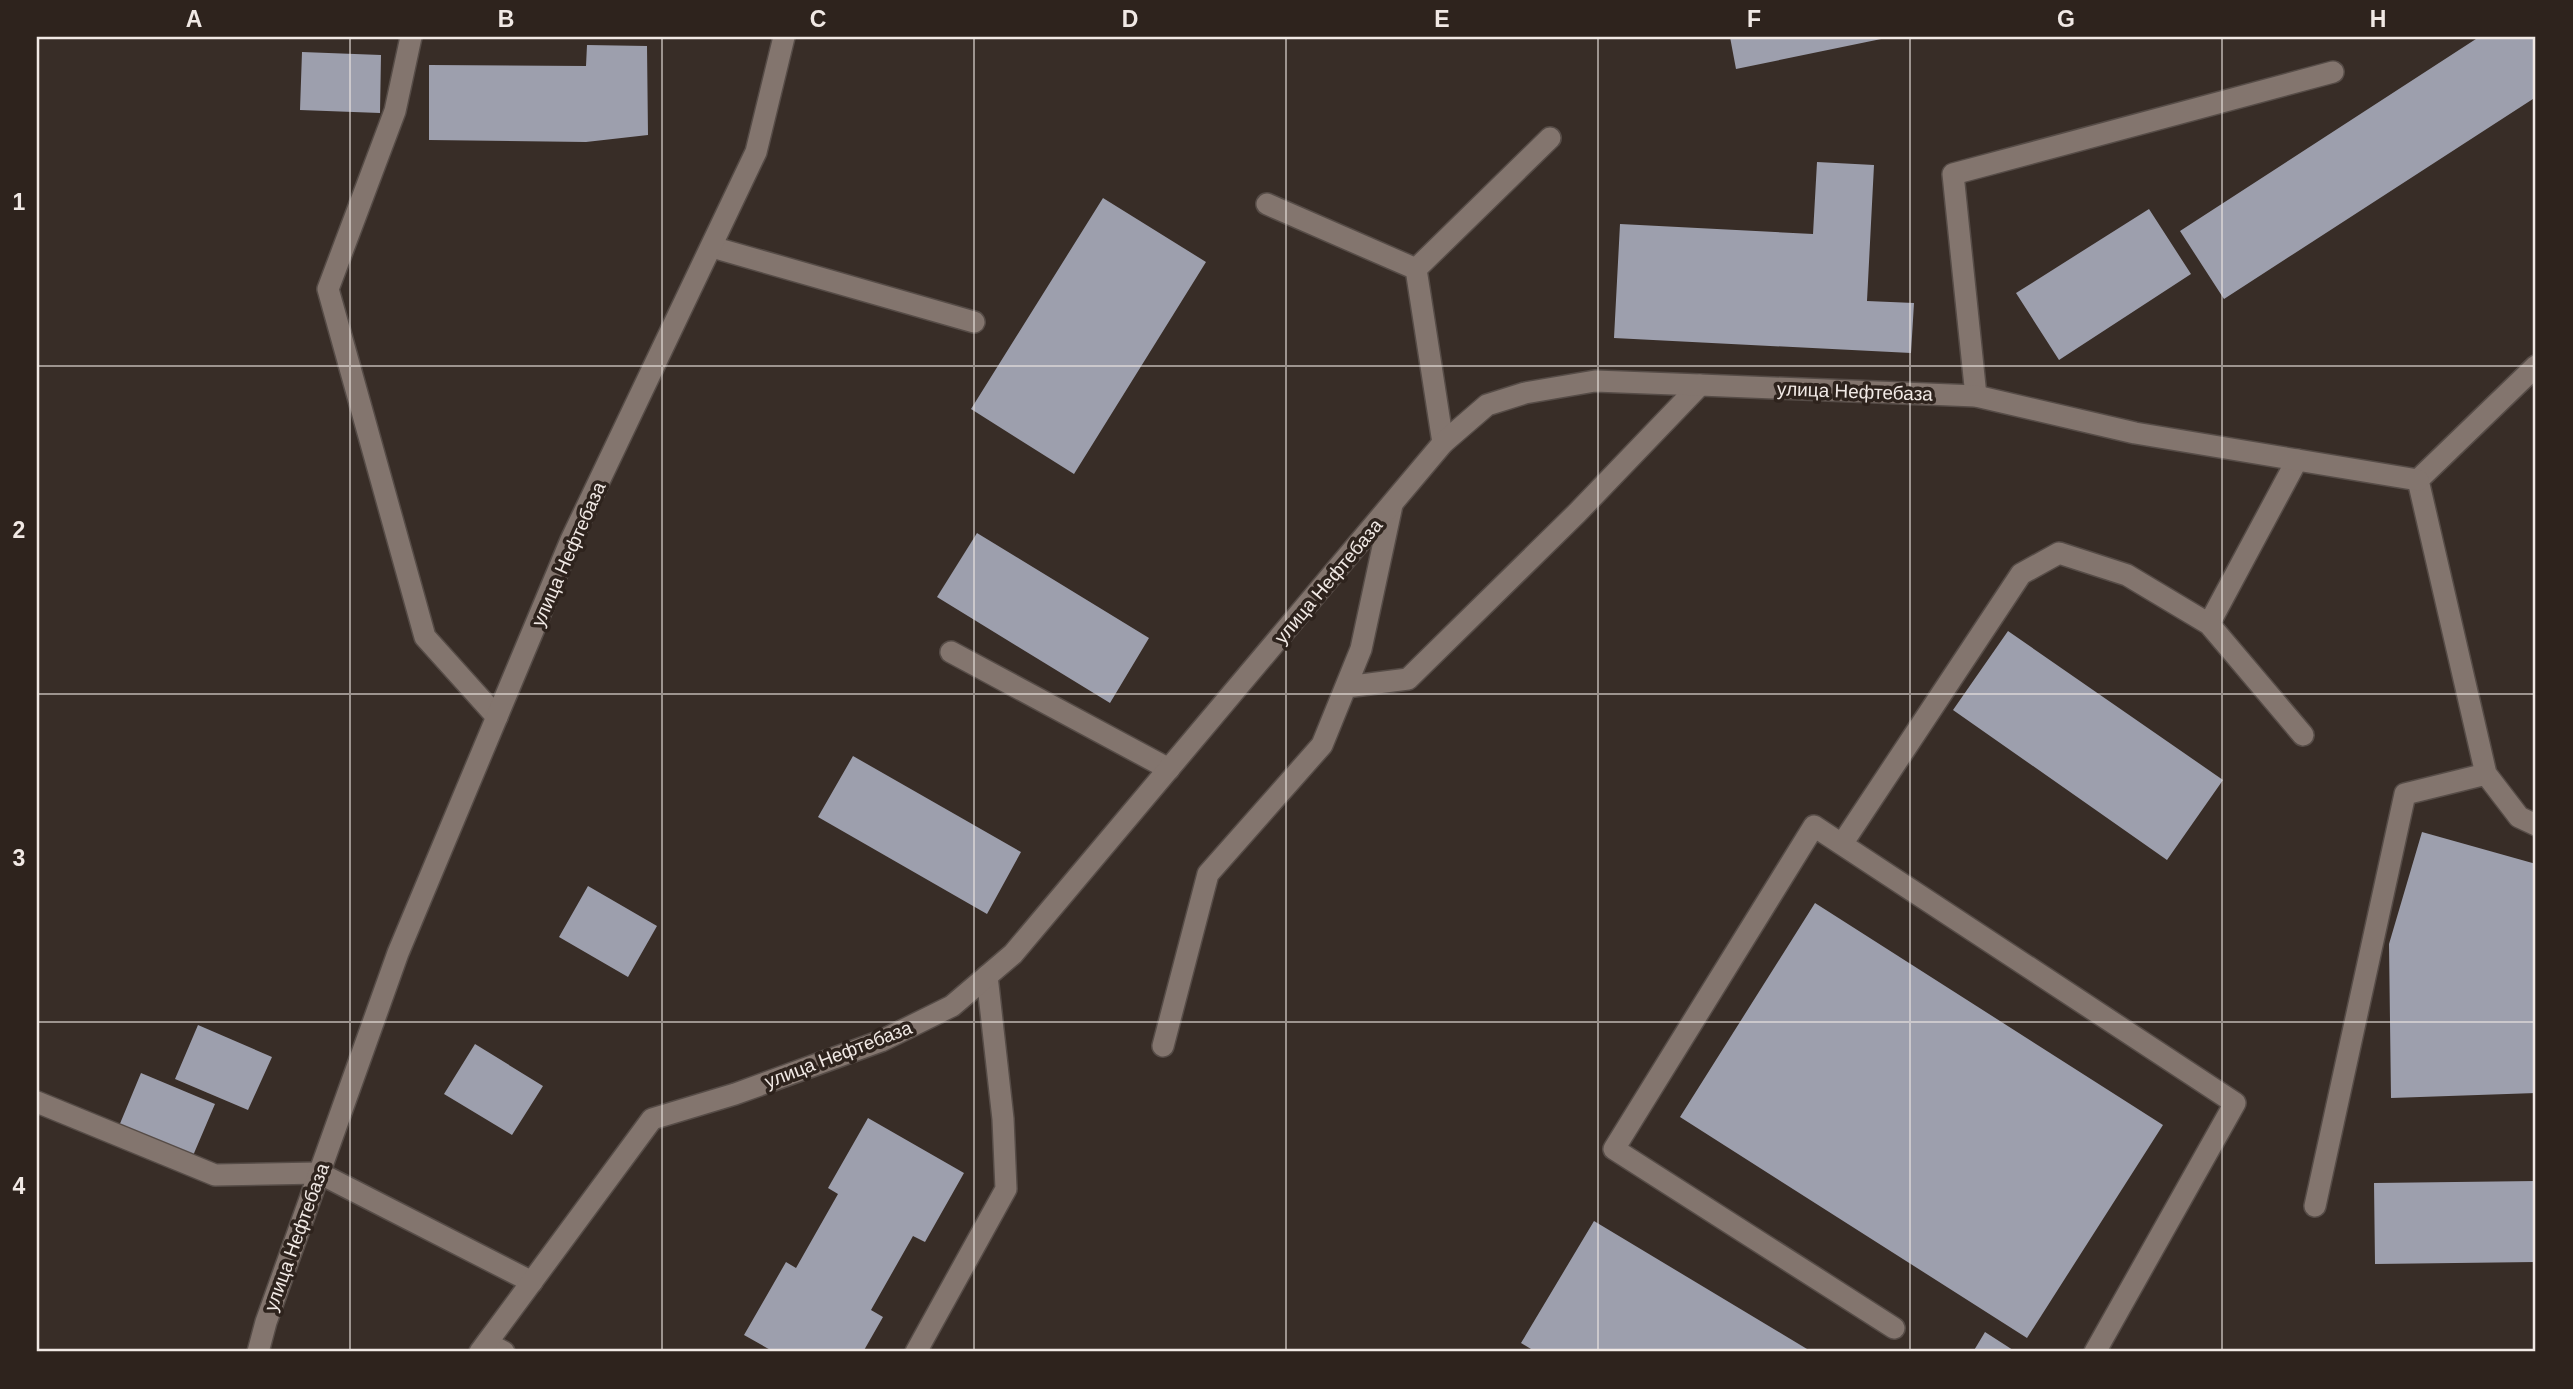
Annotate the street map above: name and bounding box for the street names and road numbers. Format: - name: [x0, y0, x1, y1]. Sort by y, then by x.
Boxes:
- street label: улица Нефтебаза: [1777, 378, 1934, 405]
- street label: улица Нефтебаза: [527, 478, 610, 630]
- street label: улица Нефтебаза: [1270, 515, 1387, 648]
- street label: улица Нефтебаза: [762, 1017, 915, 1092]
- street label: улица Нефтебаза: [260, 1160, 333, 1314]

